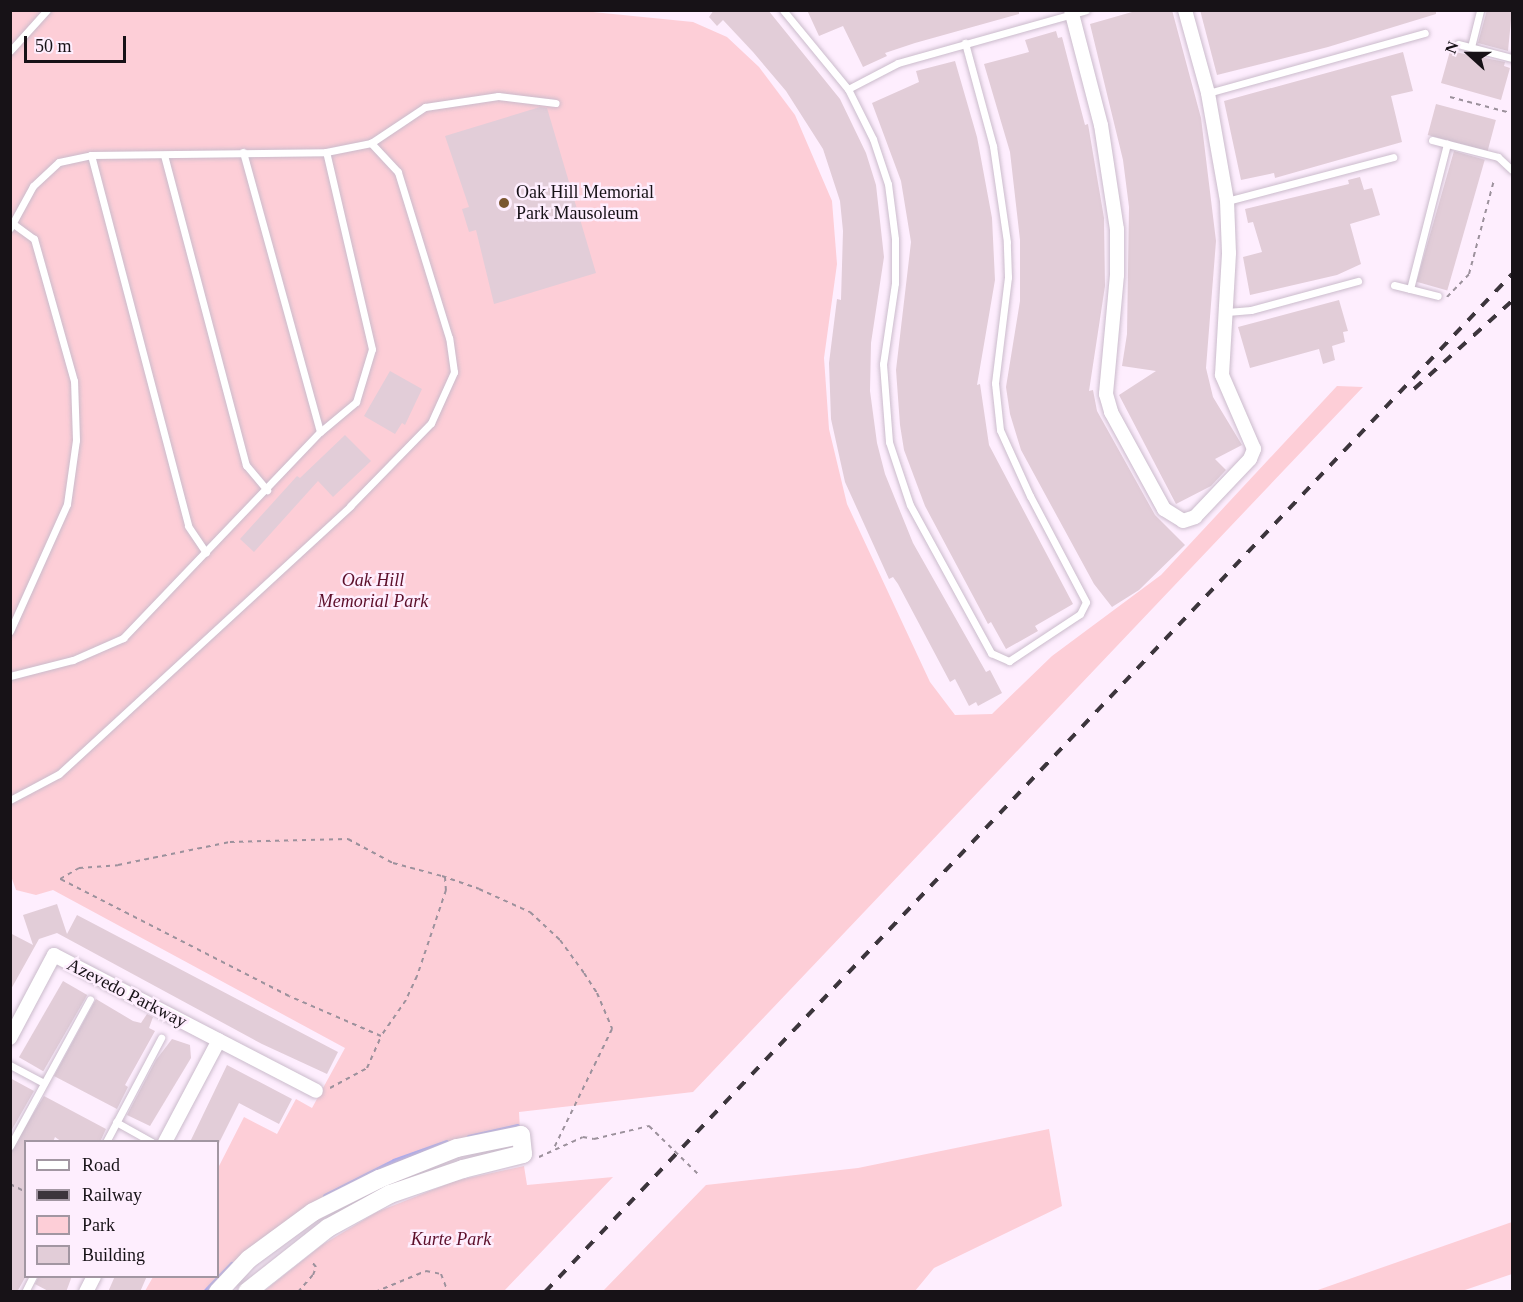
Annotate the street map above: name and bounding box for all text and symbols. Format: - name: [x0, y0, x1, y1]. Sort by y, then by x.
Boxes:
- scale bar: [27, 24, 129, 62]
- north arrow: [1439, 24, 1499, 84]
- text: 50 m: [35, 36, 72, 56]
- text: N: [1442, 39, 1462, 56]
- place label: Oak Hill Memorial Park Mausoleum: [516, 182, 654, 224]
- marker: Oak Hill Memorial Park Mausoleum: [497, 196, 511, 210]
- park label: Oak Hill Memorial Park: [318, 570, 428, 612]
- street label: Azevedo Parkway: [64, 954, 190, 1032]
- legend: [24, 1140, 219, 1278]
- text: Road: [82, 1155, 120, 1175]
- text: Railway: [82, 1185, 142, 1205]
- text: Park: [82, 1215, 115, 1235]
- park label: Kurte Park: [411, 1228, 491, 1250]
- text: Building: [82, 1245, 145, 1265]

